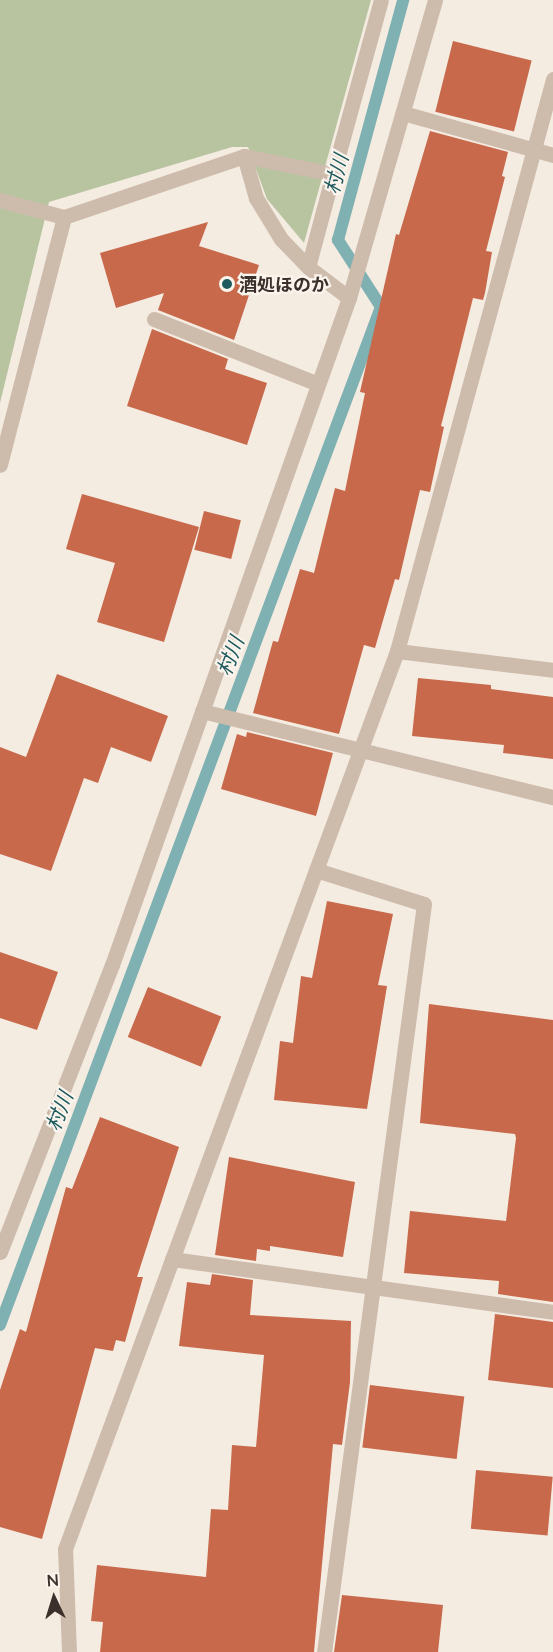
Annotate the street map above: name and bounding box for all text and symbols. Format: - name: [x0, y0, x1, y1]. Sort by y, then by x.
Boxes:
- water label: 村川: [319, 152, 353, 196]
- place label: 酒処ほのか: [239, 273, 329, 295]
- marker: 酒処ほのか: [220, 277, 234, 291]
- water label: 村川: [212, 633, 248, 679]
- water label: 村川: [41, 1088, 77, 1134]
- north arrow: [24, 1568, 84, 1628]
- text: N: [46, 1570, 60, 1589]

